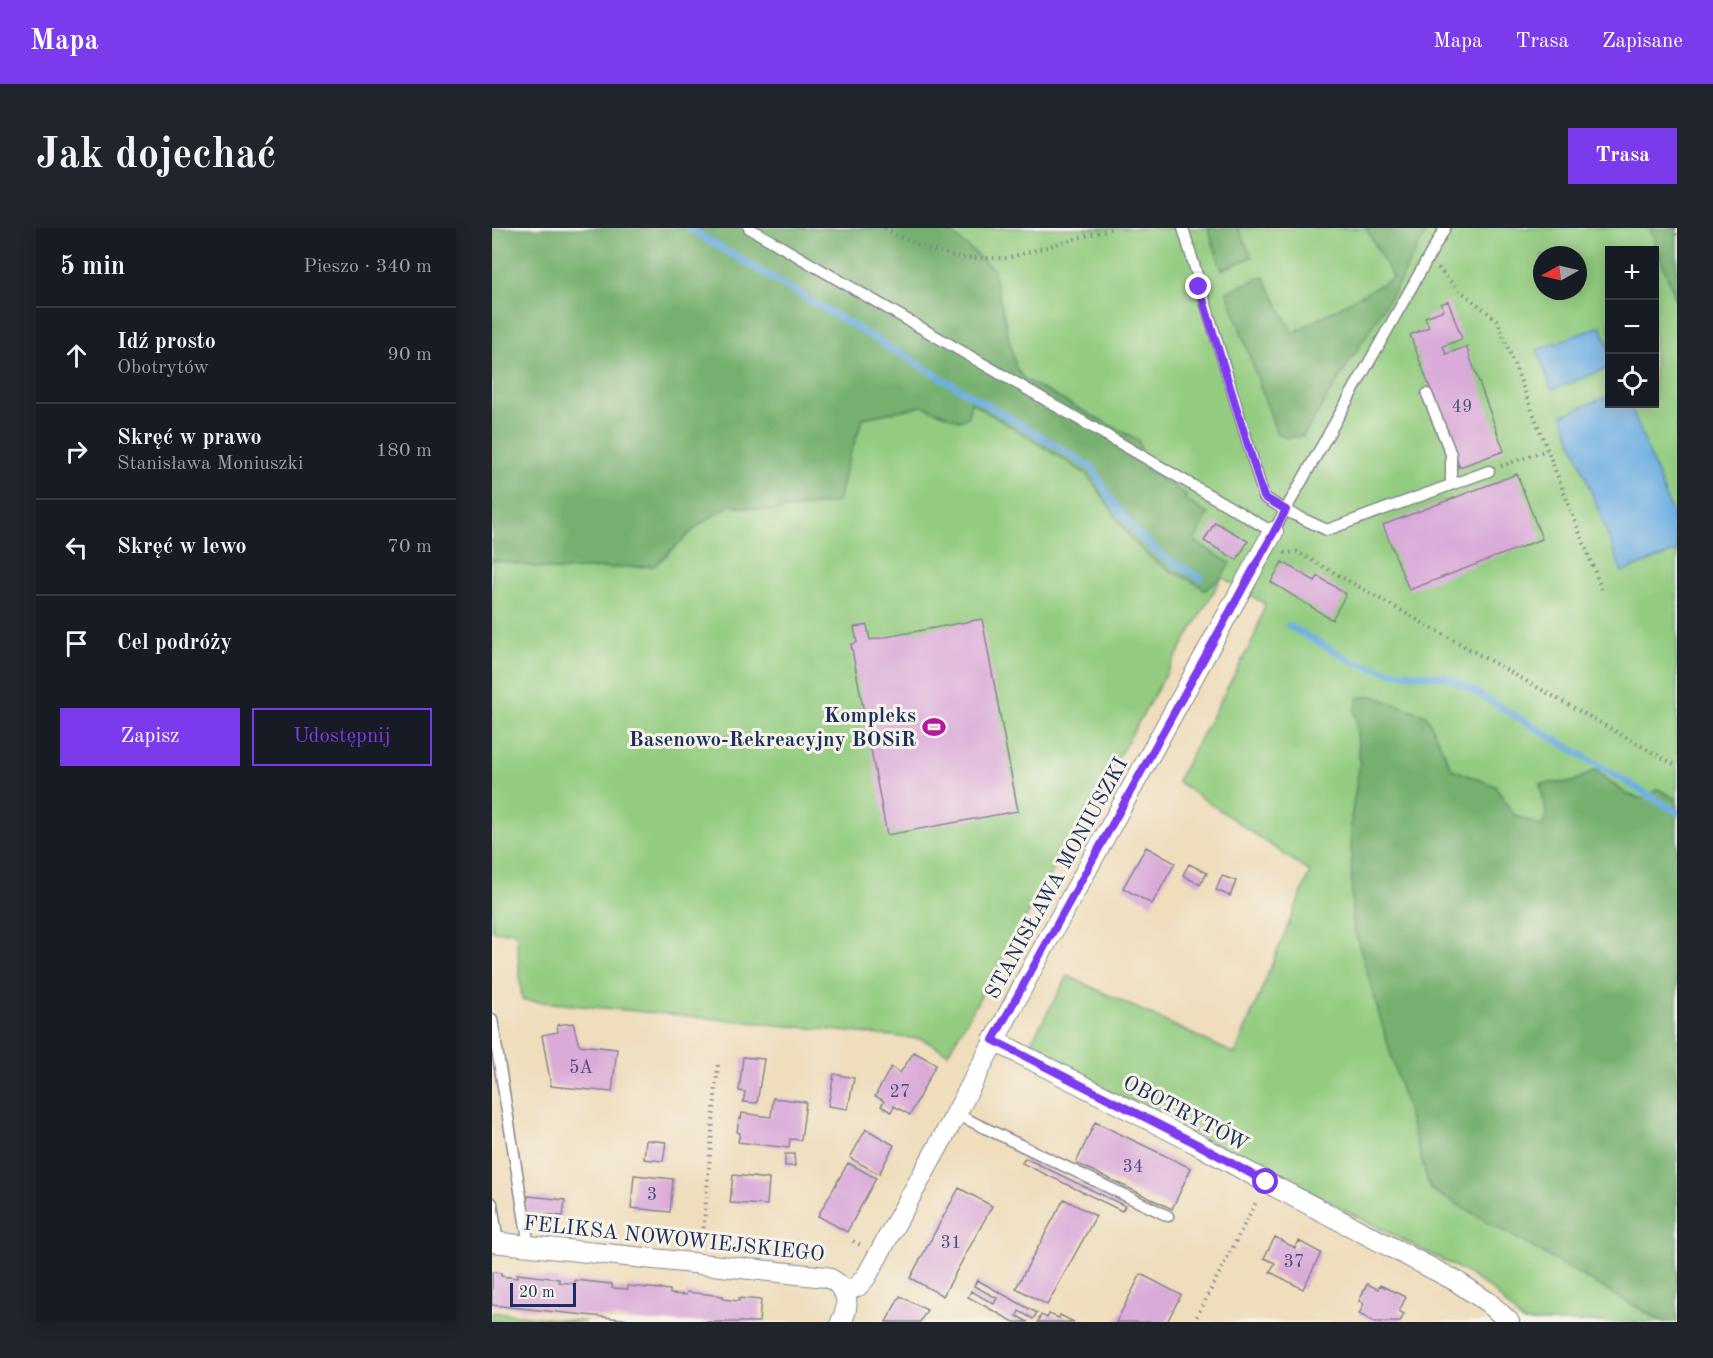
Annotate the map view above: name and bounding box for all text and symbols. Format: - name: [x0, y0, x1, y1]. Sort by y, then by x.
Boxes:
- text: Mapa: [30, 28, 99, 56]
- text: Mapa: [1433, 31, 1482, 52]
- text: Trasa: [1515, 31, 1569, 52]
- text: Zapisane: [1602, 31, 1683, 52]
- button: Trasa: [1568, 128, 1677, 184]
- text: Jak dojechać: [36, 135, 277, 177]
- north arrow: [1533, 246, 1587, 300]
- map controls: [1605, 246, 1659, 408]
- button: +: [1605, 246, 1659, 300]
- text: 5 min: [60, 254, 125, 280]
- text: Pieszo · 340 m: [303, 257, 432, 277]
- route end: [1185, 273, 1211, 299]
- button: −: [1605, 300, 1659, 354]
- text: Idź prosto: [117, 331, 216, 353]
- icon: ahead: [60, 339, 93, 372]
- text: 90 m: [387, 345, 432, 365]
- button: locate: [1605, 354, 1659, 408]
- text: Obotrytów: [117, 358, 209, 378]
- house number: 49: [1452, 398, 1472, 416]
- text: Skręć w prawo: [117, 427, 262, 449]
- icon: right: [60, 435, 93, 468]
- text: 180 m: [376, 441, 432, 461]
- text: Stanisława Moniuszki: [117, 454, 303, 474]
- icon: left: [60, 531, 93, 564]
- text: Skręć w lewo: [117, 536, 247, 558]
- text: 70 m: [387, 537, 432, 557]
- icon: arrive: [60, 627, 93, 660]
- text: Cel podróży: [117, 632, 232, 654]
- place label: Kompleks Basenowo-Rekreacyjny BOSiR: [629, 706, 916, 751]
- button: Zapisz: [60, 708, 240, 766]
- button: Udostępnij: [252, 708, 432, 766]
- sports icon: Kompleks Basenowo-Rekreacyjny BOSiR: [921, 714, 947, 740]
- street label: STANISŁAWA MONIUSZKI: [982, 755, 1132, 1003]
- house number: 5A: [569, 1059, 593, 1077]
- street label: OBOTRYTÓW: [1119, 1068, 1254, 1156]
- house number: 27: [890, 1083, 910, 1101]
- house number: 34: [1123, 1158, 1143, 1176]
- route start: [1252, 1168, 1278, 1194]
- house number: 3: [647, 1186, 657, 1204]
- street label: FELIKSA NOWOWIEJSKIEGO: [522, 1213, 825, 1266]
- house number: 31: [941, 1234, 961, 1252]
- house number: 37: [1284, 1253, 1304, 1271]
- scale bar: [510, 1280, 576, 1308]
- text: 20 m: [519, 1285, 555, 1301]

